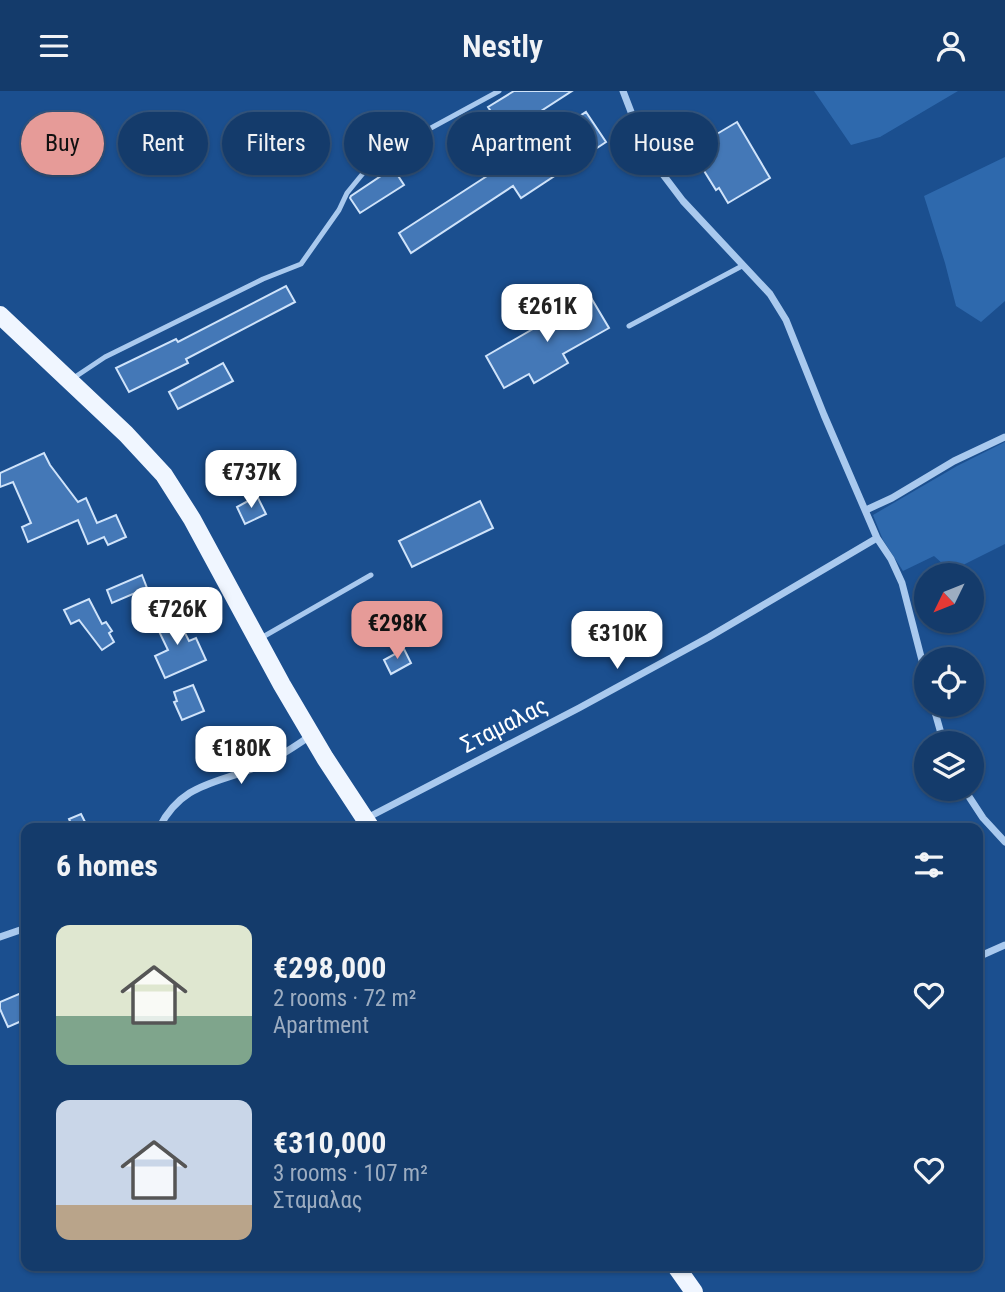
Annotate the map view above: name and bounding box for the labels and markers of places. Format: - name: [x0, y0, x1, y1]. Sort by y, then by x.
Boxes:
- pin: €261K: [498, 285, 596, 344]
- pin: €737K: [202, 451, 300, 510]
- pin: €726K: [128, 587, 226, 647]
- pin: €298K: [348, 601, 446, 661]
- pin: €310K: [568, 611, 666, 671]
- pin: €180K: [192, 727, 290, 786]

